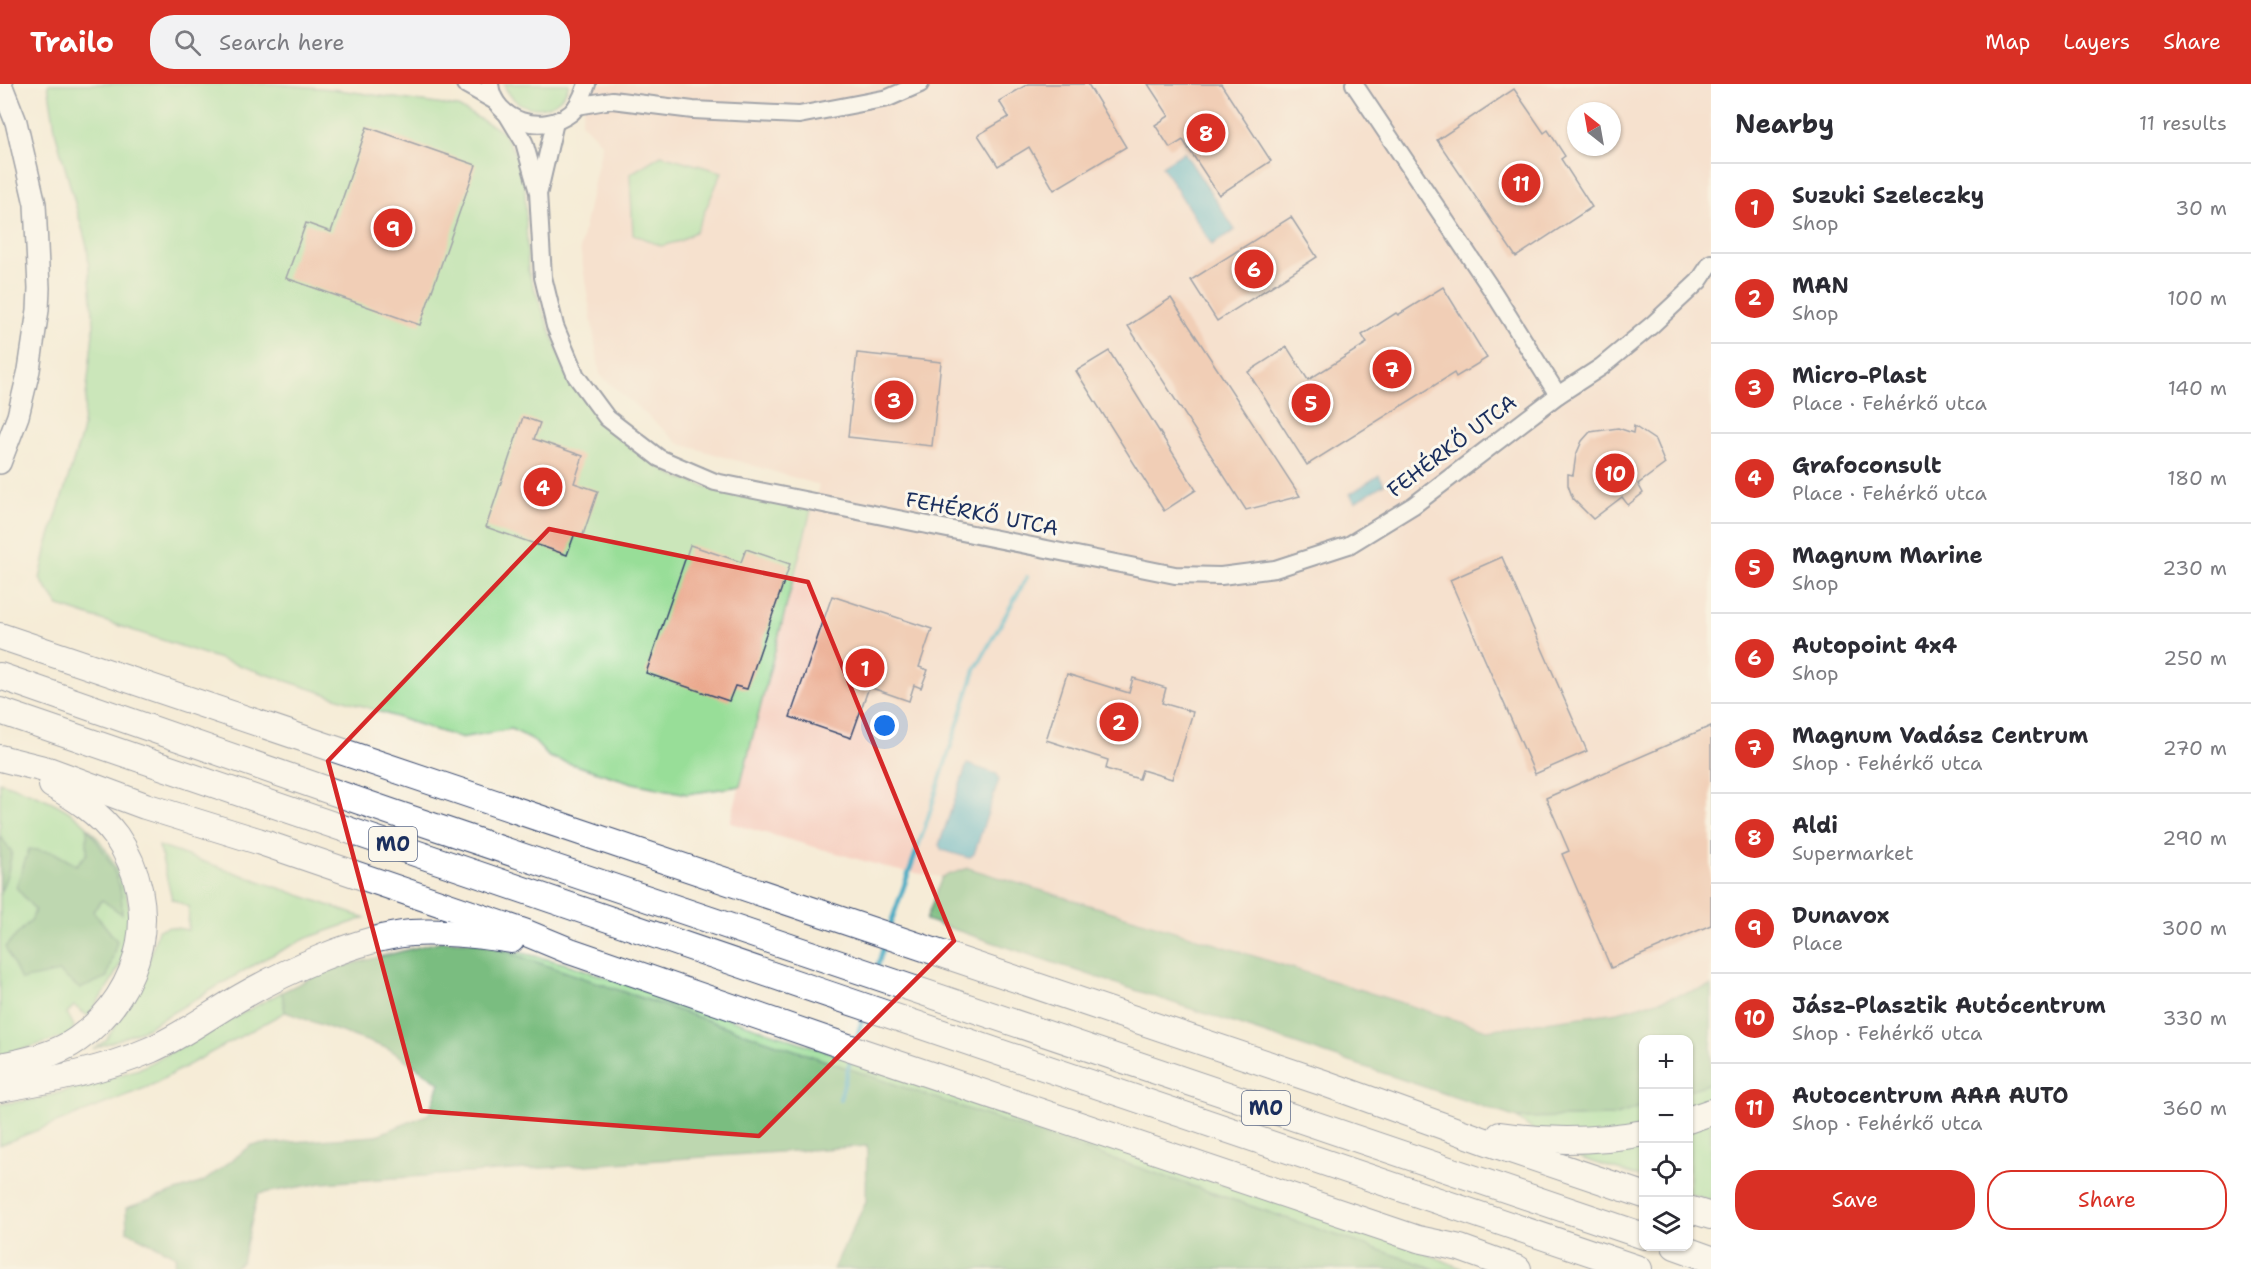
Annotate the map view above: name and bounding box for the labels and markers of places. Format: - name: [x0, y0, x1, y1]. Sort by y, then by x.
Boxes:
- pin: 8: [1186, 110, 1226, 156]
- pin: 11: [1502, 160, 1540, 206]
- pin: 9: [374, 206, 412, 250]
- pin: 6: [1234, 246, 1274, 291]
- pin: 7: [1372, 346, 1412, 392]
- pin: 3: [874, 378, 914, 422]
- pin: 5: [1292, 380, 1330, 426]
- pin: 10: [1596, 450, 1634, 496]
- pin: 4: [524, 464, 562, 510]
- pin: 1: [846, 646, 884, 690]
- pin: 2: [1100, 700, 1138, 744]

